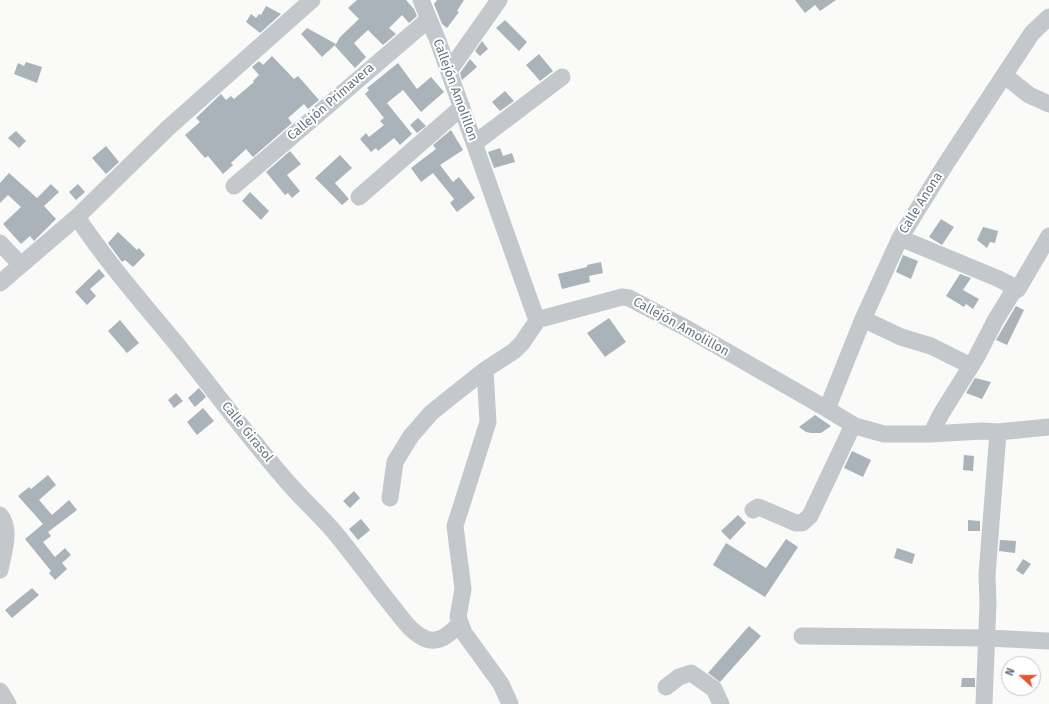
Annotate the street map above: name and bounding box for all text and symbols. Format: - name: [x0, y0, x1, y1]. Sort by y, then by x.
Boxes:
- street label: Callejón Amolillon: [429, 37, 481, 143]
- street label: Callejón Primavera: [284, 60, 378, 144]
- street label: Calle Anona: [896, 169, 946, 237]
- street label: Callejón Amolillon: [630, 294, 732, 360]
- street label: Calle Girasol: [218, 399, 276, 465]
- north arrow: [1001, 656, 1041, 696]
- text: N: [1003, 666, 1018, 678]

